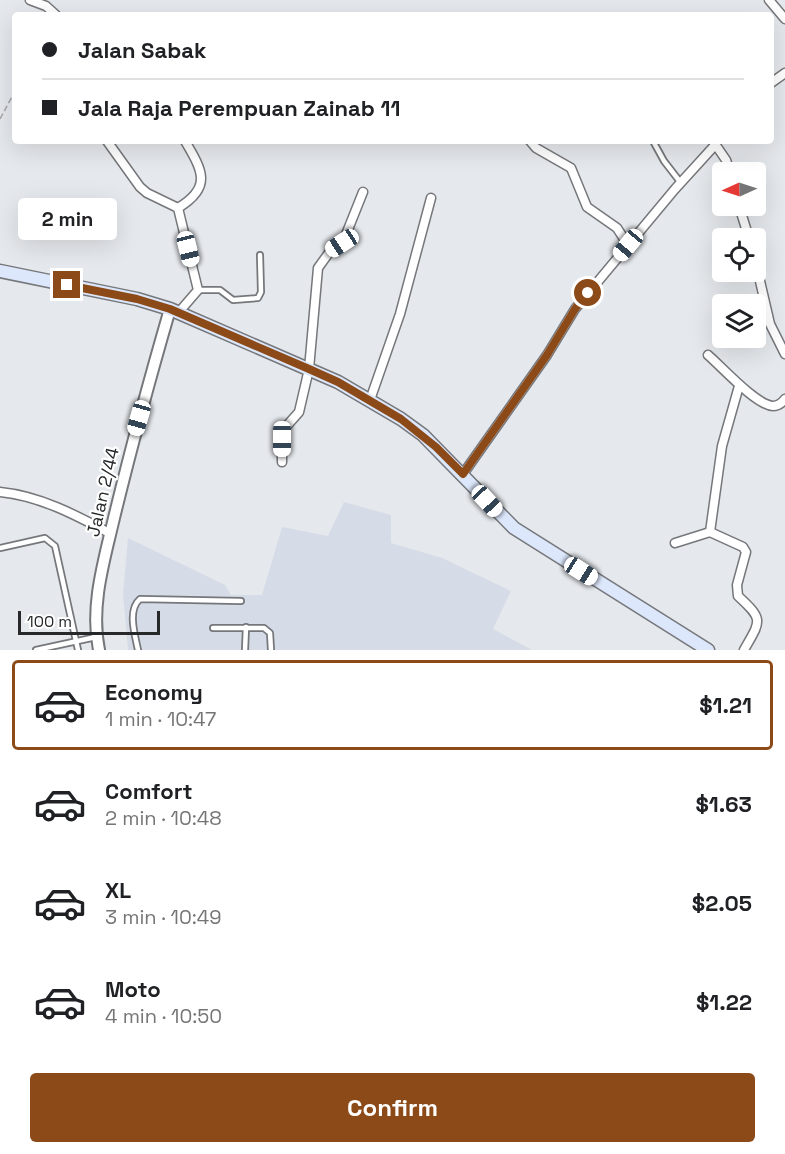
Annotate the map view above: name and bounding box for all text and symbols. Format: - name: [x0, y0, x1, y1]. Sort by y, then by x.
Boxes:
- text: Jalan Sabak: [78, 36, 206, 64]
- text: Jala Raja Perempuan Zainab 11: [78, 94, 400, 122]
- north arrow: [712, 162, 766, 216]
- map controls: [712, 162, 766, 348]
- callout: 2 min: [17, 198, 116, 240]
- text: 2 min: [42, 206, 93, 232]
- car: [610, 225, 646, 265]
- car: [322, 226, 362, 260]
- button: locate: [712, 228, 766, 282]
- car: [175, 229, 201, 269]
- route end: [53, 271, 80, 298]
- route start: [574, 279, 601, 306]
- button: layers: [712, 294, 766, 348]
- car: [125, 398, 153, 438]
- car: [273, 421, 291, 457]
- street label: Jalan 2/44: [81, 445, 124, 539]
- car: [468, 482, 506, 520]
- car: [561, 554, 601, 588]
- scale bar: [18, 608, 160, 636]
- text: 100 m: [27, 611, 72, 632]
- icon: car: [33, 678, 87, 732]
- text: Economy: [105, 678, 203, 706]
- text: $1.21: [699, 691, 752, 719]
- text: 1 min · 10:47: [105, 706, 216, 732]
- icon: car: [33, 777, 87, 831]
- text: Comfort: [105, 777, 193, 805]
- text: $1.63: [695, 790, 752, 818]
- text: 2 min · 10:48: [105, 805, 222, 831]
- icon: car: [33, 876, 87, 930]
- text: XL: [105, 876, 131, 904]
- text: $2.05: [692, 889, 752, 917]
- text: 3 min · 10:49: [105, 904, 222, 930]
- icon: car: [33, 975, 87, 1029]
- text: Moto: [105, 975, 161, 1003]
- text: $1.22: [696, 988, 752, 1016]
- text: 4 min · 10:50: [105, 1003, 222, 1029]
- button: Confirm: [30, 1073, 755, 1142]

